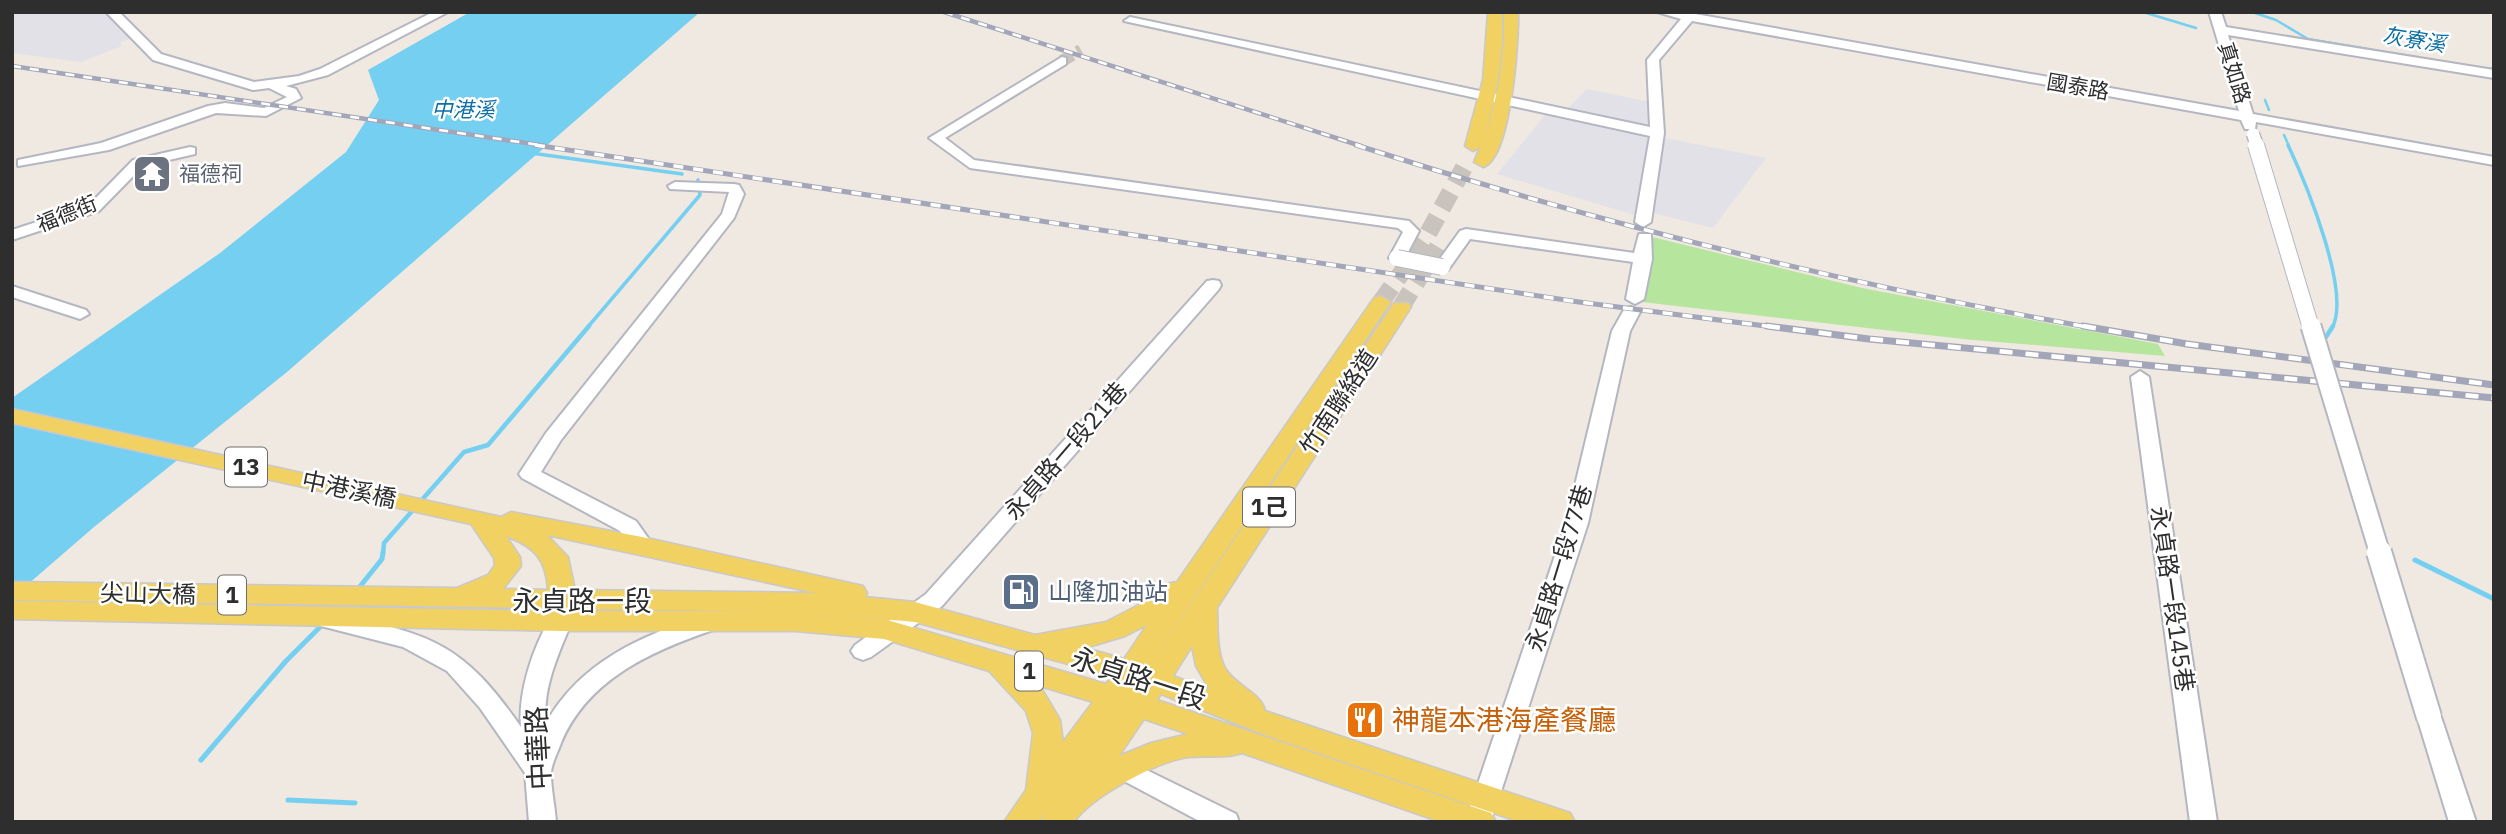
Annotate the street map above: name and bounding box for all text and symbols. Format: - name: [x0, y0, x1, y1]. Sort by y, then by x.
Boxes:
- water label: 灰寮溪: [2381, 20, 2450, 58]
- street label: 真如路: [2212, 38, 2258, 107]
- street label: 國泰路: [2045, 67, 2112, 105]
- water label: 中港溪: [432, 95, 497, 123]
- temple icon: 福德祠: [131, 153, 173, 195]
- place label: 福德祠: [179, 159, 242, 187]
- street label: 福德街: [32, 188, 101, 238]
- street label: 竹南聯絡道: [1292, 342, 1384, 460]
- street label: 永貞路一段21巷: [996, 375, 1134, 526]
- road number: 13: [225, 447, 267, 486]
- street label: 中港溪橋: [299, 463, 399, 515]
- street label: 永貞路一段77巷: [1517, 480, 1599, 655]
- road number: 1己: [1243, 488, 1295, 526]
- street label: 永貞路一段145巷: [2144, 504, 2202, 694]
- fuel station icon: 山隆加油站: [1000, 571, 1042, 613]
- place label: 山隆加油站: [1048, 575, 1168, 607]
- street label: 尖山大橋: [100, 576, 196, 610]
- road number: 1: [218, 576, 246, 614]
- street label: 永貞路一段: [512, 582, 652, 619]
- street label: 永貞路一段: [1067, 638, 1211, 717]
- road number: 1: [1015, 652, 1043, 691]
- restaurant icon: 神龍本港海產餐廳: [1344, 699, 1386, 741]
- place label: 神龍本港海產餐廳: [1392, 701, 1616, 738]
- street label: 中華路: [517, 705, 558, 791]

